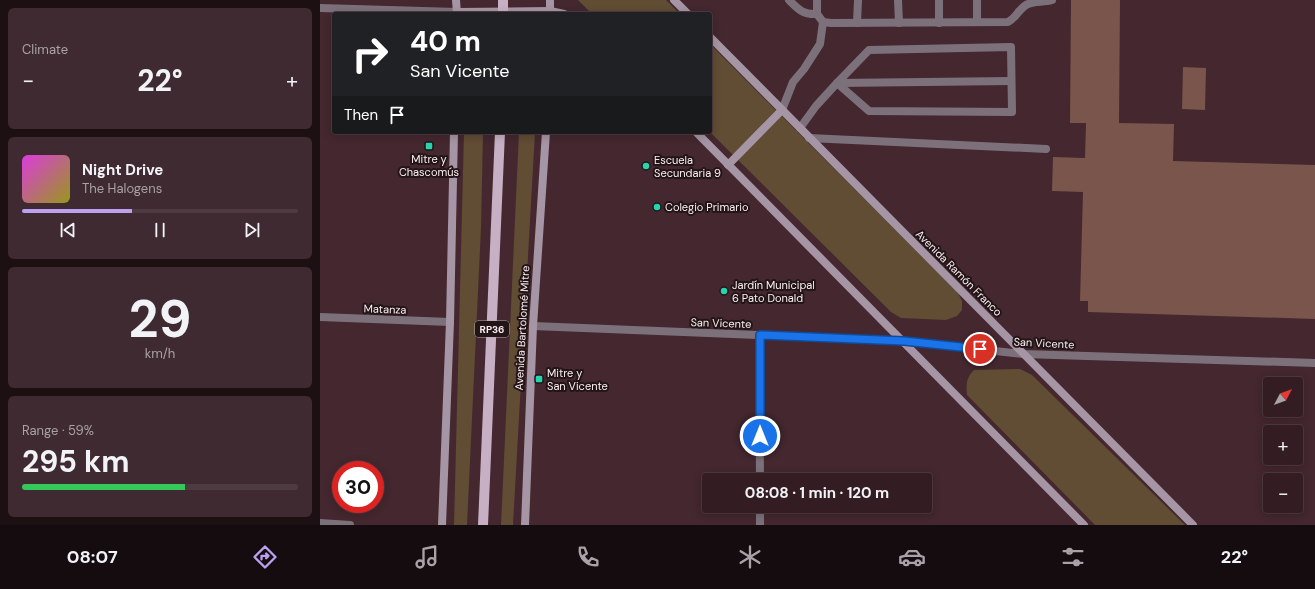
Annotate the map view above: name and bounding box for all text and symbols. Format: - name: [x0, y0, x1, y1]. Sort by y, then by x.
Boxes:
- text: 40 m: [410, 23, 481, 60]
- icon: right: [344, 28, 396, 80]
- text: Climate: [22, 41, 68, 58]
- text: San Vicente: [410, 59, 510, 83]
- text: 22°: [137, 61, 183, 100]
- text: −: [22, 66, 34, 95]
- text: +: [286, 66, 298, 95]
- icon: arrive: [386, 104, 408, 126]
- text: Then: [344, 105, 378, 125]
- marker: Mitre y Chascomús: [424, 141, 434, 151]
- place label: Mitre y Chascomús: [399, 152, 459, 179]
- place label: Escuela Secundaria 9: [654, 153, 721, 180]
- text: Night Drive: [82, 160, 163, 180]
- marker: Escuela Secundaria 9: [641, 161, 651, 171]
- text: The Halogens: [82, 180, 162, 197]
- place label: Colegio Primario: [665, 200, 748, 214]
- marker: Colegio Primario: [652, 202, 662, 212]
- icon: previous: [57, 219, 79, 241]
- icon: pause: [149, 219, 171, 241]
- icon: next: [241, 219, 263, 241]
- street label: Avenida Ramón Franco: [913, 227, 1005, 319]
- street label: Avenida Bartolomé Mitre: [512, 265, 532, 391]
- place label: Jardín Municipal 6 Pato Donald: [732, 278, 815, 305]
- text: 29: [129, 285, 191, 353]
- marker: Jardín Municipal 6 Pato Donald: [719, 286, 729, 296]
- street label: Matanza: [363, 301, 407, 317]
- street label: San Vicente: [690, 315, 752, 331]
- road number: RP36: [475, 321, 509, 337]
- pin: [963, 332, 997, 366]
- street label: San Vicente: [1013, 334, 1075, 352]
- icon: arrive: [969, 338, 991, 360]
- text: km/h: [145, 345, 175, 362]
- place label: Mitre y San Vicente: [547, 366, 608, 393]
- marker: Mitre y San Vicente: [534, 374, 544, 384]
- north arrow: [1263, 377, 1303, 417]
- map controls: [1263, 377, 1303, 513]
- position arrow: [739, 415, 781, 457]
- text: Range · 59%: [22, 422, 94, 439]
- button: +: [1263, 425, 1303, 465]
- text: 295 km: [22, 442, 130, 481]
- speed limit sign: 30: [332, 461, 384, 513]
- button: −: [1263, 473, 1303, 513]
- text: 08:08 · 1 min · 120 m: [745, 483, 889, 503]
- icon: directions: [251, 543, 279, 571]
- icon: music: [413, 543, 441, 571]
- icon: phone: [574, 543, 602, 571]
- icon: climate: [736, 543, 764, 571]
- icon: car: [898, 543, 926, 571]
- icon: filters: [1059, 543, 1087, 571]
- text: 08:07: [67, 545, 118, 569]
- text: 22°: [1221, 545, 1248, 569]

